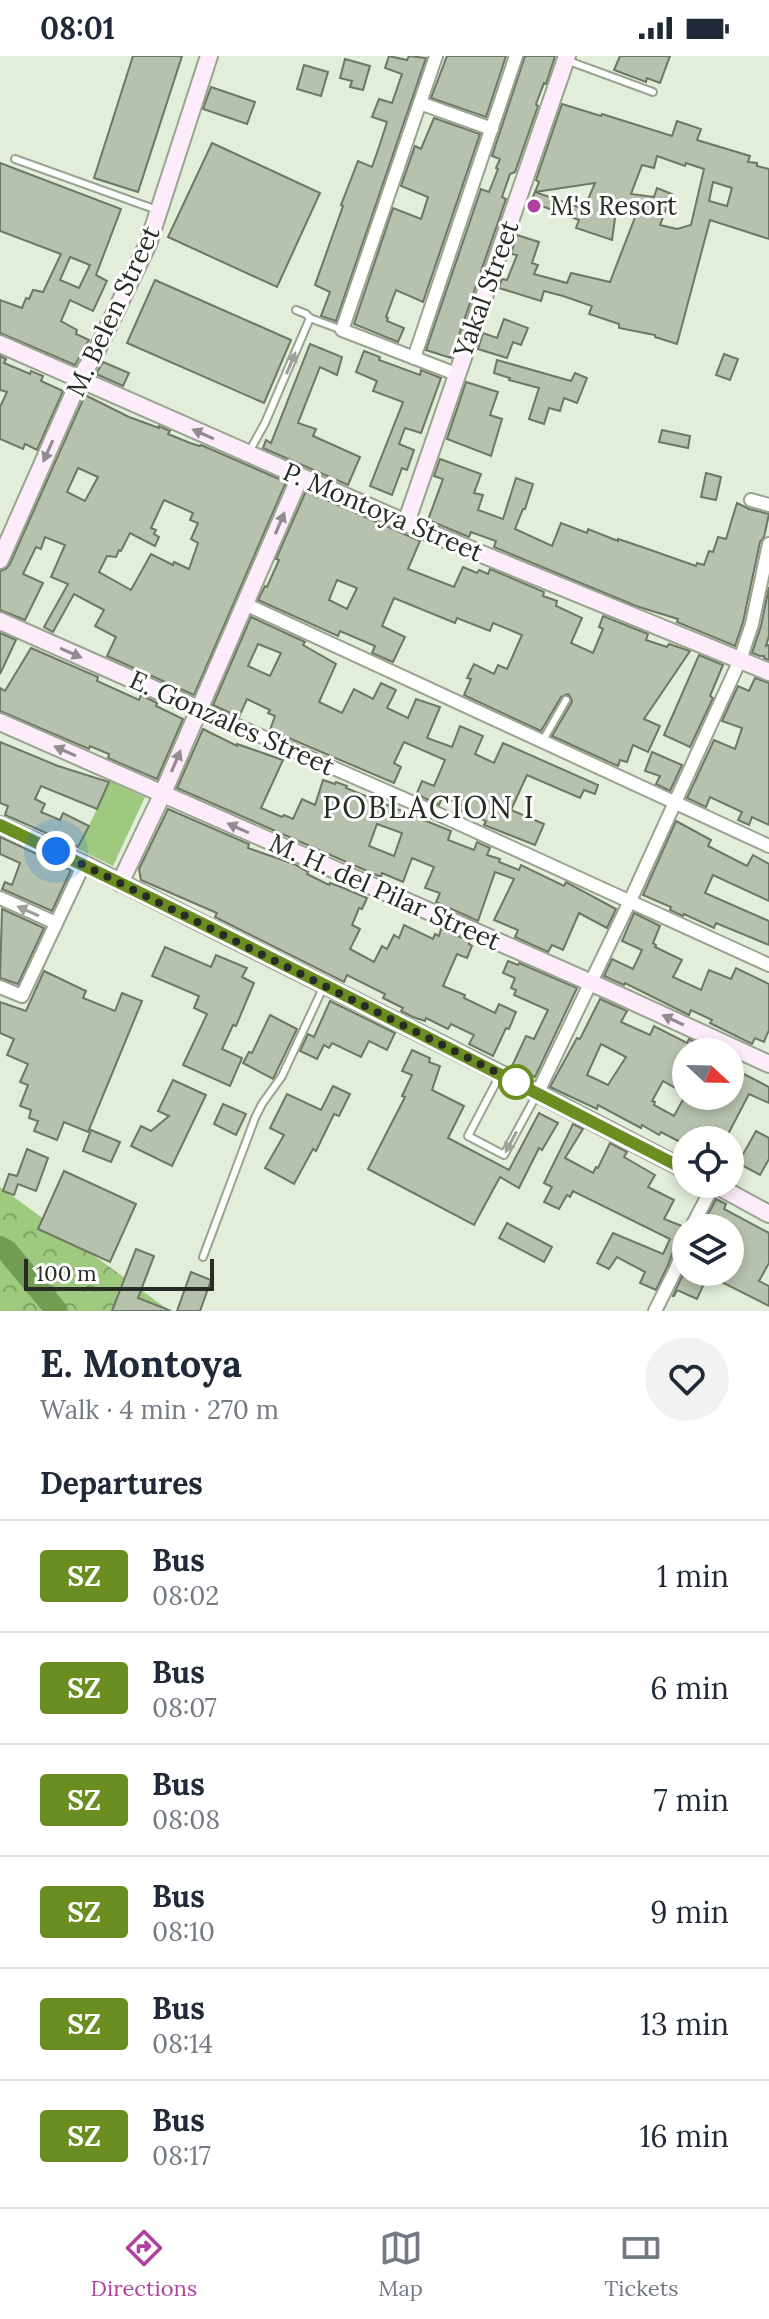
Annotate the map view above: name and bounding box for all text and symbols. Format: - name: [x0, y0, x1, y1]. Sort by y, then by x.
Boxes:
- text: 08:01: [40, 9, 115, 47]
- place label: M's Resort: [550, 189, 677, 222]
- marker: M's Resort: [525, 197, 543, 215]
- street label: Yakal Street: [445, 216, 526, 363]
- street label: M. Belen Street: [59, 220, 167, 402]
- one-way arrow: [284, 351, 297, 375]
- one-way arrow: [192, 427, 215, 440]
- one-way arrow: [42, 439, 55, 462]
- street label: P. Montoya Street: [278, 455, 488, 569]
- one-way arrow: [274, 511, 287, 534]
- one-way arrow: [59, 646, 83, 659]
- street label: E. Gonzales Street: [125, 663, 340, 782]
- one-way arrow: [53, 744, 77, 758]
- one-way arrow: [170, 749, 183, 773]
- district label: POBLACION I: [322, 788, 536, 826]
- one-way arrow: [226, 821, 249, 834]
- street label: M. H. del Pilar Street: [265, 826, 506, 957]
- your location: [36, 831, 76, 871]
- one-way arrow: [16, 904, 40, 917]
- one-way arrow: [661, 1013, 684, 1027]
- north arrow: [672, 1038, 744, 1110]
- map controls: [672, 1038, 744, 1286]
- unlabelled marker: [499, 1065, 533, 1099]
- button: locate: [672, 1126, 744, 1198]
- one-way arrow: [504, 1131, 518, 1153]
- button: layers: [672, 1214, 744, 1286]
- scale bar: [24, 1255, 214, 1291]
- text: 100 m: [36, 1259, 97, 1287]
- button: heart: [645, 1337, 729, 1421]
- text: E. Montoya: [40, 1339, 242, 1387]
- text: Walk · 4 min · 270 m: [40, 1393, 279, 1426]
- text: Departures: [40, 1464, 203, 1502]
- text: Bus: [152, 1541, 205, 1579]
- text: 1 min: [657, 1557, 729, 1595]
- text: SZ: [67, 1558, 101, 1594]
- text: 08:02: [152, 1579, 219, 1612]
- text: Bus: [152, 1653, 205, 1691]
- text: 6 min: [650, 1669, 729, 1707]
- text: SZ: [67, 1670, 101, 1706]
- text: 08:07: [152, 1691, 217, 1724]
- text: Bus: [152, 1765, 205, 1803]
- text: 7 min: [654, 1781, 729, 1819]
- text: SZ: [67, 1782, 101, 1818]
- text: 08:08: [152, 1803, 220, 1836]
- text: Bus: [152, 1877, 205, 1915]
- text: 9 min: [650, 1893, 729, 1931]
- text: SZ: [67, 1894, 101, 1930]
- text: 08:10: [152, 1915, 215, 1948]
- text: Bus: [152, 1989, 205, 2027]
- text: 13 min: [640, 2005, 729, 2043]
- text: SZ: [67, 2006, 101, 2042]
- text: 08:14: [152, 2027, 213, 2060]
- text: Bus: [152, 2101, 205, 2139]
- text: 16 min: [639, 2117, 729, 2155]
- text: SZ: [67, 2118, 101, 2154]
- text: 08:17: [152, 2139, 211, 2172]
- tab: Directions: [91, 2226, 197, 2302]
- tab: Map: [378, 2226, 423, 2302]
- tab: Tickets: [604, 2226, 678, 2302]

